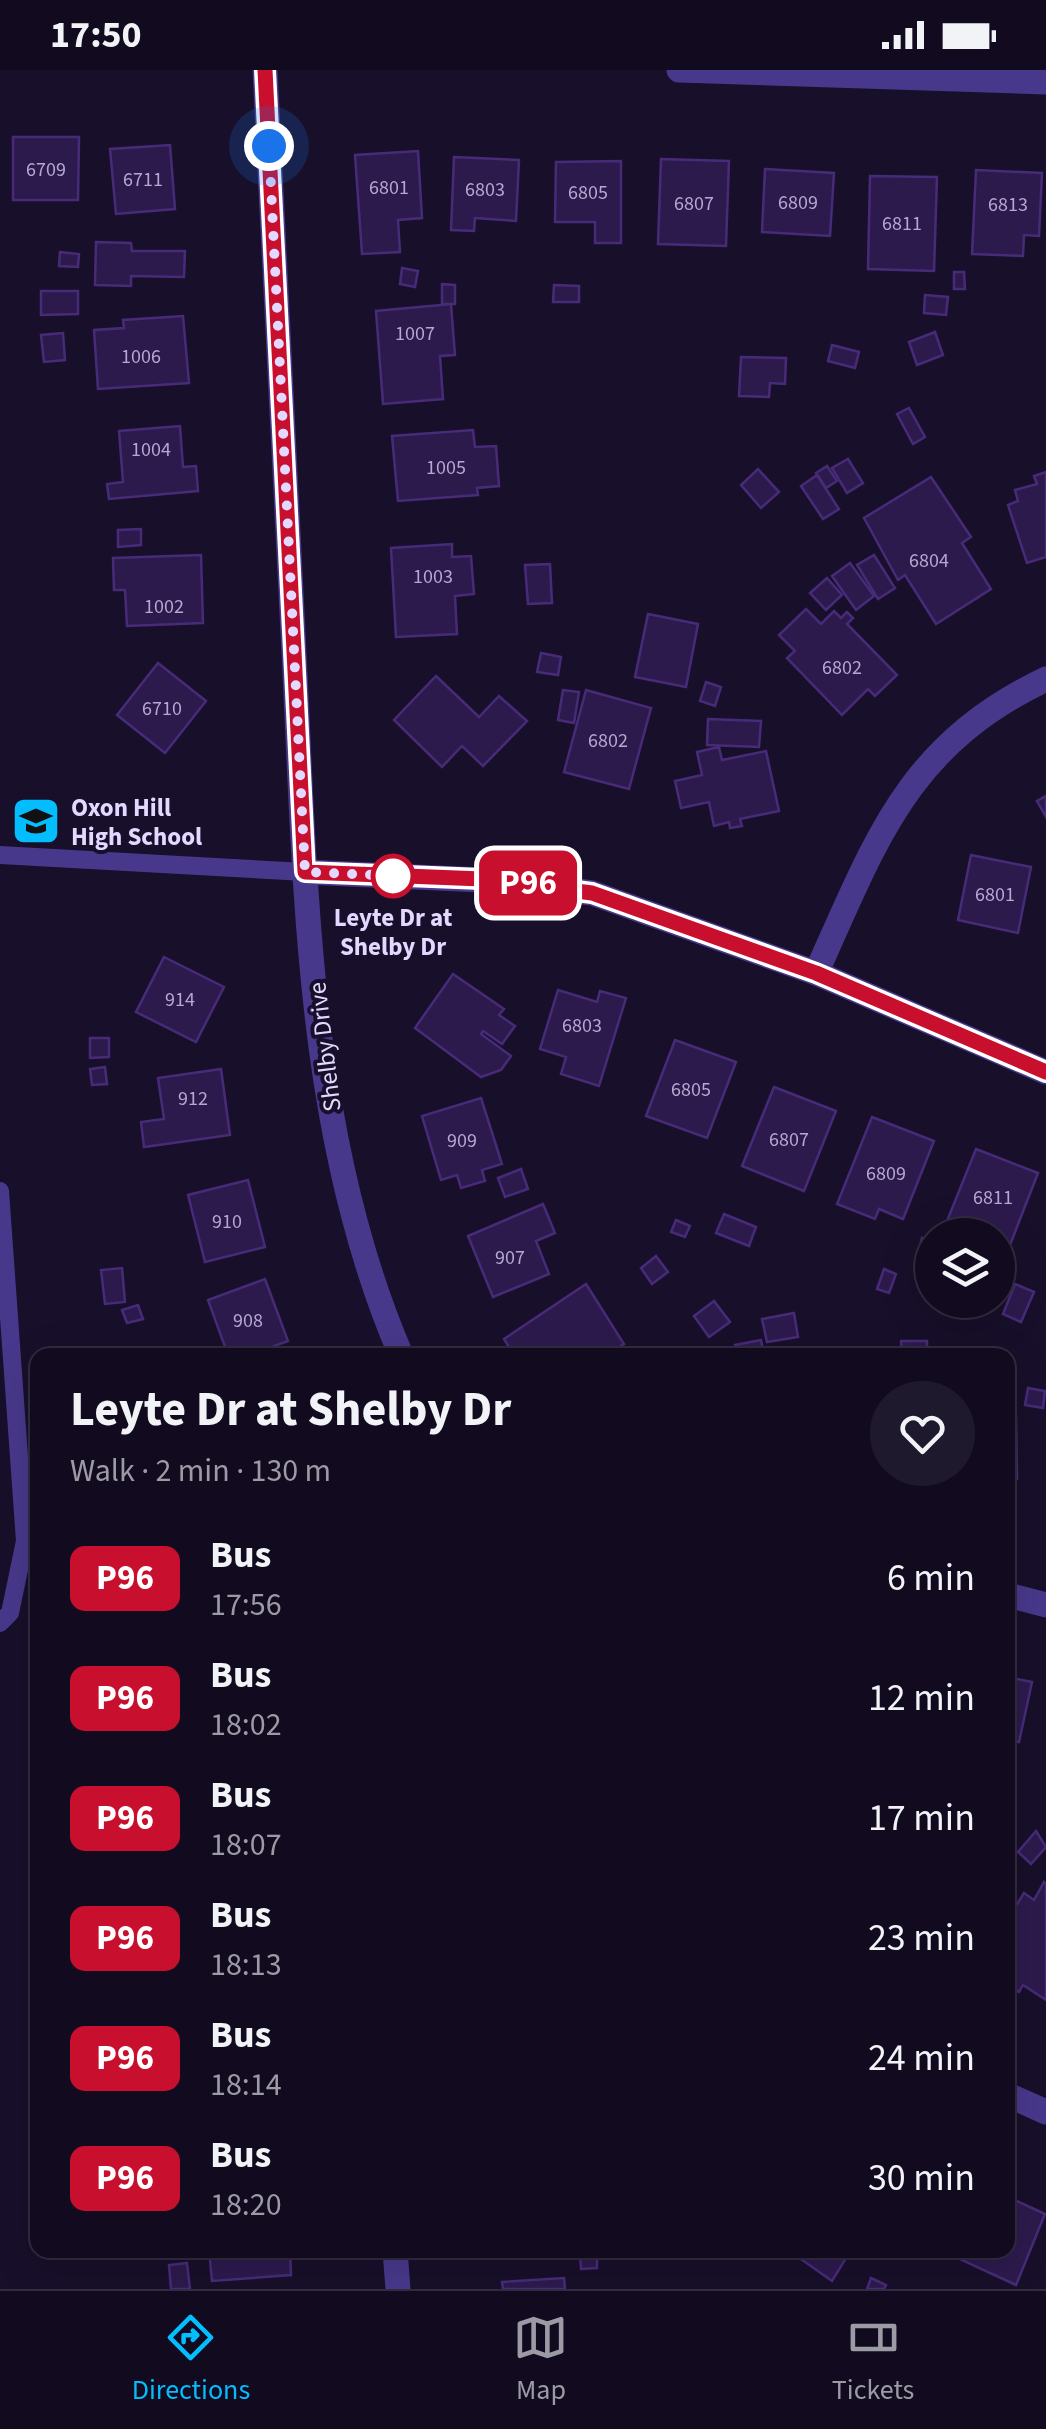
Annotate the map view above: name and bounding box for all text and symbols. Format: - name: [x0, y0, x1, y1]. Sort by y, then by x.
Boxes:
- text: 17:50: [50, 8, 142, 62]
- your location: [244, 121, 294, 171]
- house number: 6709: [26, 156, 66, 184]
- house number: 6711: [123, 166, 163, 194]
- house number: 6801: [369, 174, 409, 202]
- house number: 6803: [465, 176, 505, 204]
- house number: 6805: [568, 179, 608, 207]
- house number: 6809: [778, 189, 818, 217]
- house number: 6807: [674, 190, 714, 218]
- house number: 6813: [988, 191, 1028, 219]
- house number: 6811: [882, 210, 922, 238]
- house number: 1007: [395, 320, 435, 348]
- house number: 1006: [121, 343, 161, 371]
- house number: 1004: [131, 436, 171, 464]
- house number: 1005: [426, 454, 466, 482]
- house number: 6804: [909, 547, 949, 575]
- house number: 1003: [413, 563, 453, 591]
- house number: 1002: [144, 593, 184, 621]
- house number: 6802: [822, 654, 862, 682]
- house number: 6710: [142, 695, 182, 723]
- house number: 6802: [588, 727, 628, 755]
- place label: Oxon Hill High School: [71, 790, 202, 855]
- school or university icon: Oxon Hill High School: [10, 795, 62, 847]
- line badge: P96: [470, 850, 586, 916]
- marker: Leyte Dr at Shelby Dr: [372, 855, 414, 897]
- text: P96: [499, 858, 557, 908]
- house number: 6801: [975, 881, 1015, 909]
- place label: Leyte Dr at Shelby Dr: [334, 900, 453, 965]
- street label: Shelby Drive: [299, 980, 351, 1114]
- house number: 914: [165, 986, 195, 1014]
- house number: 6803: [562, 1012, 602, 1040]
- house number: 6805: [671, 1076, 711, 1104]
- house number: 912: [178, 1085, 208, 1113]
- house number: 6807: [769, 1126, 809, 1154]
- house number: 909: [447, 1127, 477, 1155]
- house number: 6809: [866, 1160, 906, 1188]
- house number: 6811: [973, 1184, 1013, 1212]
- house number: 910: [212, 1208, 242, 1236]
- map controls: [915, 1218, 1015, 1318]
- button: layers: [915, 1218, 1015, 1318]
- house number: 907: [495, 1244, 525, 1272]
- house number: 908: [233, 1307, 263, 1335]
- text: Leyte Dr at Shelby Dr: [70, 1376, 511, 1444]
- button: heart: [870, 1381, 975, 1486]
- text: Walk · 2 min · 130 m: [70, 1448, 331, 1494]
- text: Bus: [210, 1528, 271, 1582]
- text: 6 min: [887, 1551, 975, 1605]
- text: P96: [96, 1553, 154, 1603]
- text: 17:56: [210, 1582, 282, 1628]
- text: Bus: [210, 1648, 271, 1702]
- text: 12 min: [868, 1671, 975, 1725]
- text: P96: [96, 1673, 154, 1723]
- text: 18:02: [210, 1702, 282, 1748]
- text: Bus: [210, 1768, 271, 1822]
- text: 17 min: [868, 1791, 975, 1845]
- text: P96: [96, 1793, 154, 1843]
- text: 18:07: [210, 1822, 282, 1868]
- text: Bus: [210, 1888, 271, 1942]
- text: 23 min: [868, 1911, 975, 1965]
- text: P96: [96, 1913, 154, 1963]
- text: 18:13: [210, 1942, 282, 1988]
- text: Bus: [210, 2008, 271, 2062]
- text: 24 min: [868, 2031, 975, 2085]
- text: P96: [96, 2033, 154, 2083]
- text: 18:14: [210, 2062, 282, 2108]
- text: Bus: [210, 2128, 271, 2182]
- text: 30 min: [868, 2151, 975, 2205]
- text: P96: [96, 2153, 154, 2203]
- text: 18:20: [210, 2182, 282, 2228]
- tab: Directions: [132, 2310, 250, 2410]
- tab: Map: [513, 2310, 568, 2410]
- tab: Tickets: [832, 2310, 914, 2410]

